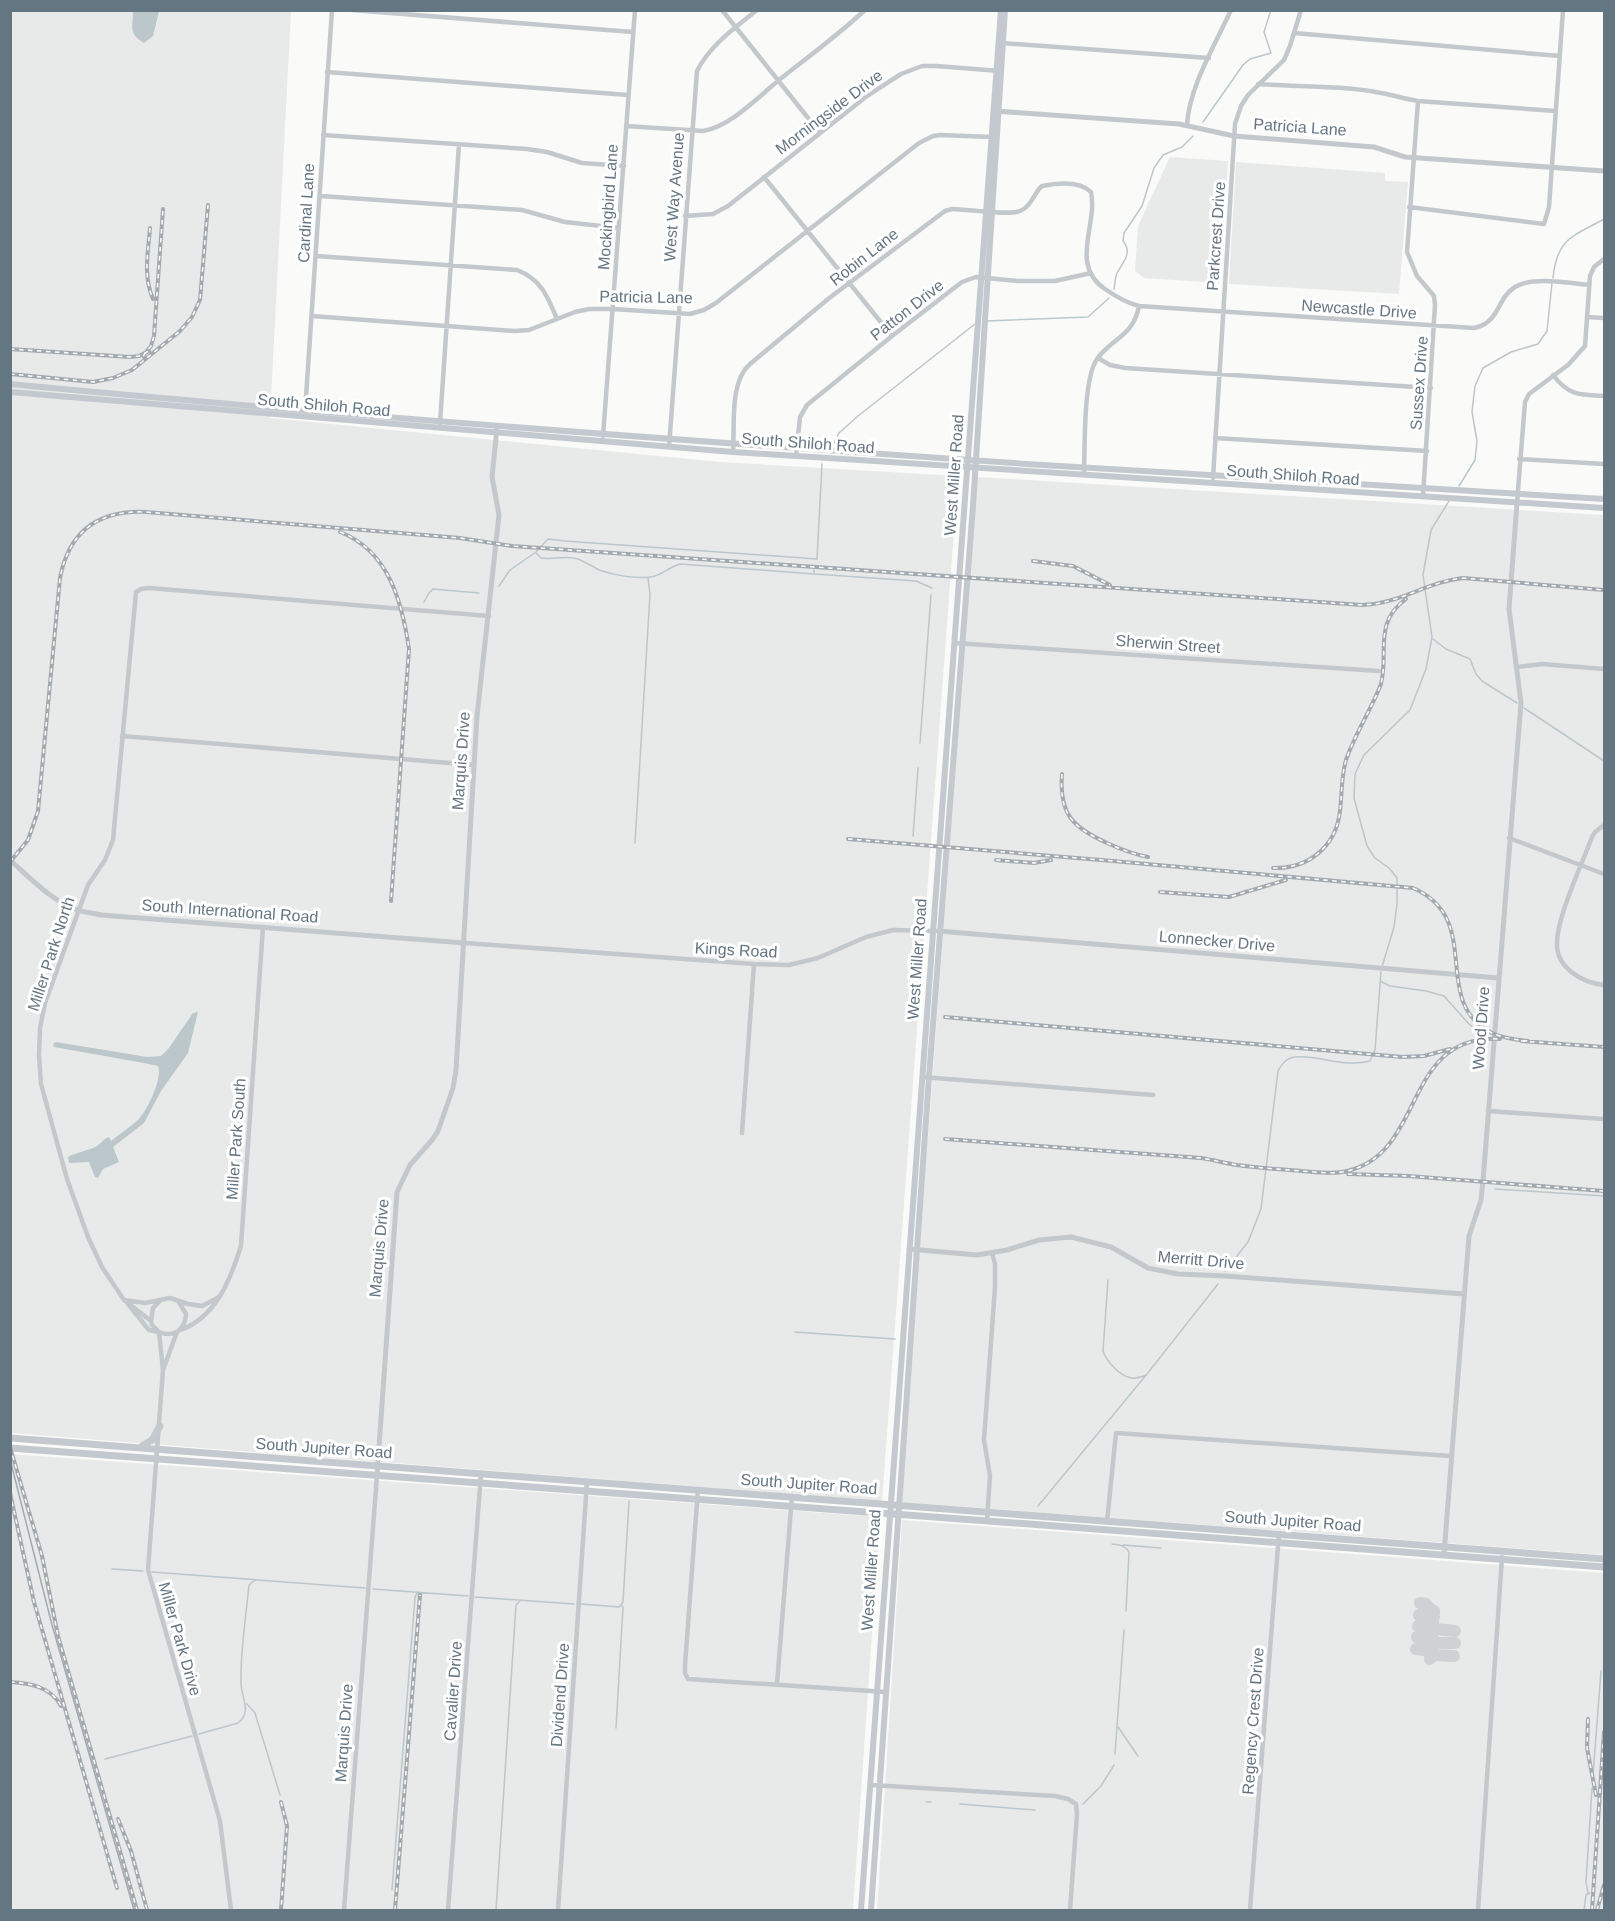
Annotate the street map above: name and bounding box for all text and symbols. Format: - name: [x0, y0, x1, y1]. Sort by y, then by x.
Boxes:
- street label: Morningside Drive: [772, 66, 886, 158]
- street label: Patricia Lane: [1253, 115, 1347, 139]
- street label: West Way Avenue: [661, 132, 687, 262]
- street label: Mockingbird Lane: [595, 143, 621, 271]
- street label: Cardinal Lane: [295, 163, 317, 263]
- street label: Parkcrest Drive: [1204, 181, 1228, 291]
- street label: Robin Lane: [827, 225, 902, 289]
- street label: Patton Drive: [867, 276, 947, 344]
- street label: Patricia Lane: [599, 288, 693, 306]
- street label: Newcastle Drive: [1301, 296, 1417, 322]
- street label: Sussex Drive: [1407, 335, 1431, 431]
- street label: South Shiloh Road: [257, 391, 391, 419]
- street label: West Miller Road: [941, 414, 967, 536]
- street label: South Shiloh Road: [741, 430, 875, 456]
- street label: South Shiloh Road: [1226, 462, 1360, 488]
- street label: Sherwin Street: [1115, 632, 1221, 656]
- street label: Marquis Drive: [449, 711, 473, 811]
- street label: Miller Park North: [25, 895, 77, 1013]
- street label: South International Road: [141, 896, 319, 926]
- street label: West Miller Road: [904, 898, 930, 1020]
- street label: Lonnecker Drive: [1158, 927, 1276, 955]
- street label: Kings Road: [694, 939, 778, 961]
- street label: Wood Drive: [1470, 986, 1492, 1070]
- street label: Miller Park South: [223, 1078, 249, 1200]
- street label: Marquis Drive: [366, 1198, 392, 1298]
- street label: Merritt Drive: [1157, 1248, 1245, 1272]
- street label: South Jupiter Road: [255, 1435, 393, 1461]
- street label: South Jupiter Road: [740, 1471, 878, 1497]
- street label: South Jupiter Road: [1224, 1508, 1362, 1534]
- street label: West Miller Road: [858, 1509, 884, 1631]
- street label: Miller Park Drive: [156, 1580, 204, 1698]
- street label: Cavalier Drive: [441, 1640, 465, 1742]
- street label: Dividend Drive: [548, 1642, 572, 1747]
- street label: Regency Crest Drive: [1239, 1647, 1267, 1795]
- street label: Marquis Drive: [332, 1683, 356, 1783]

